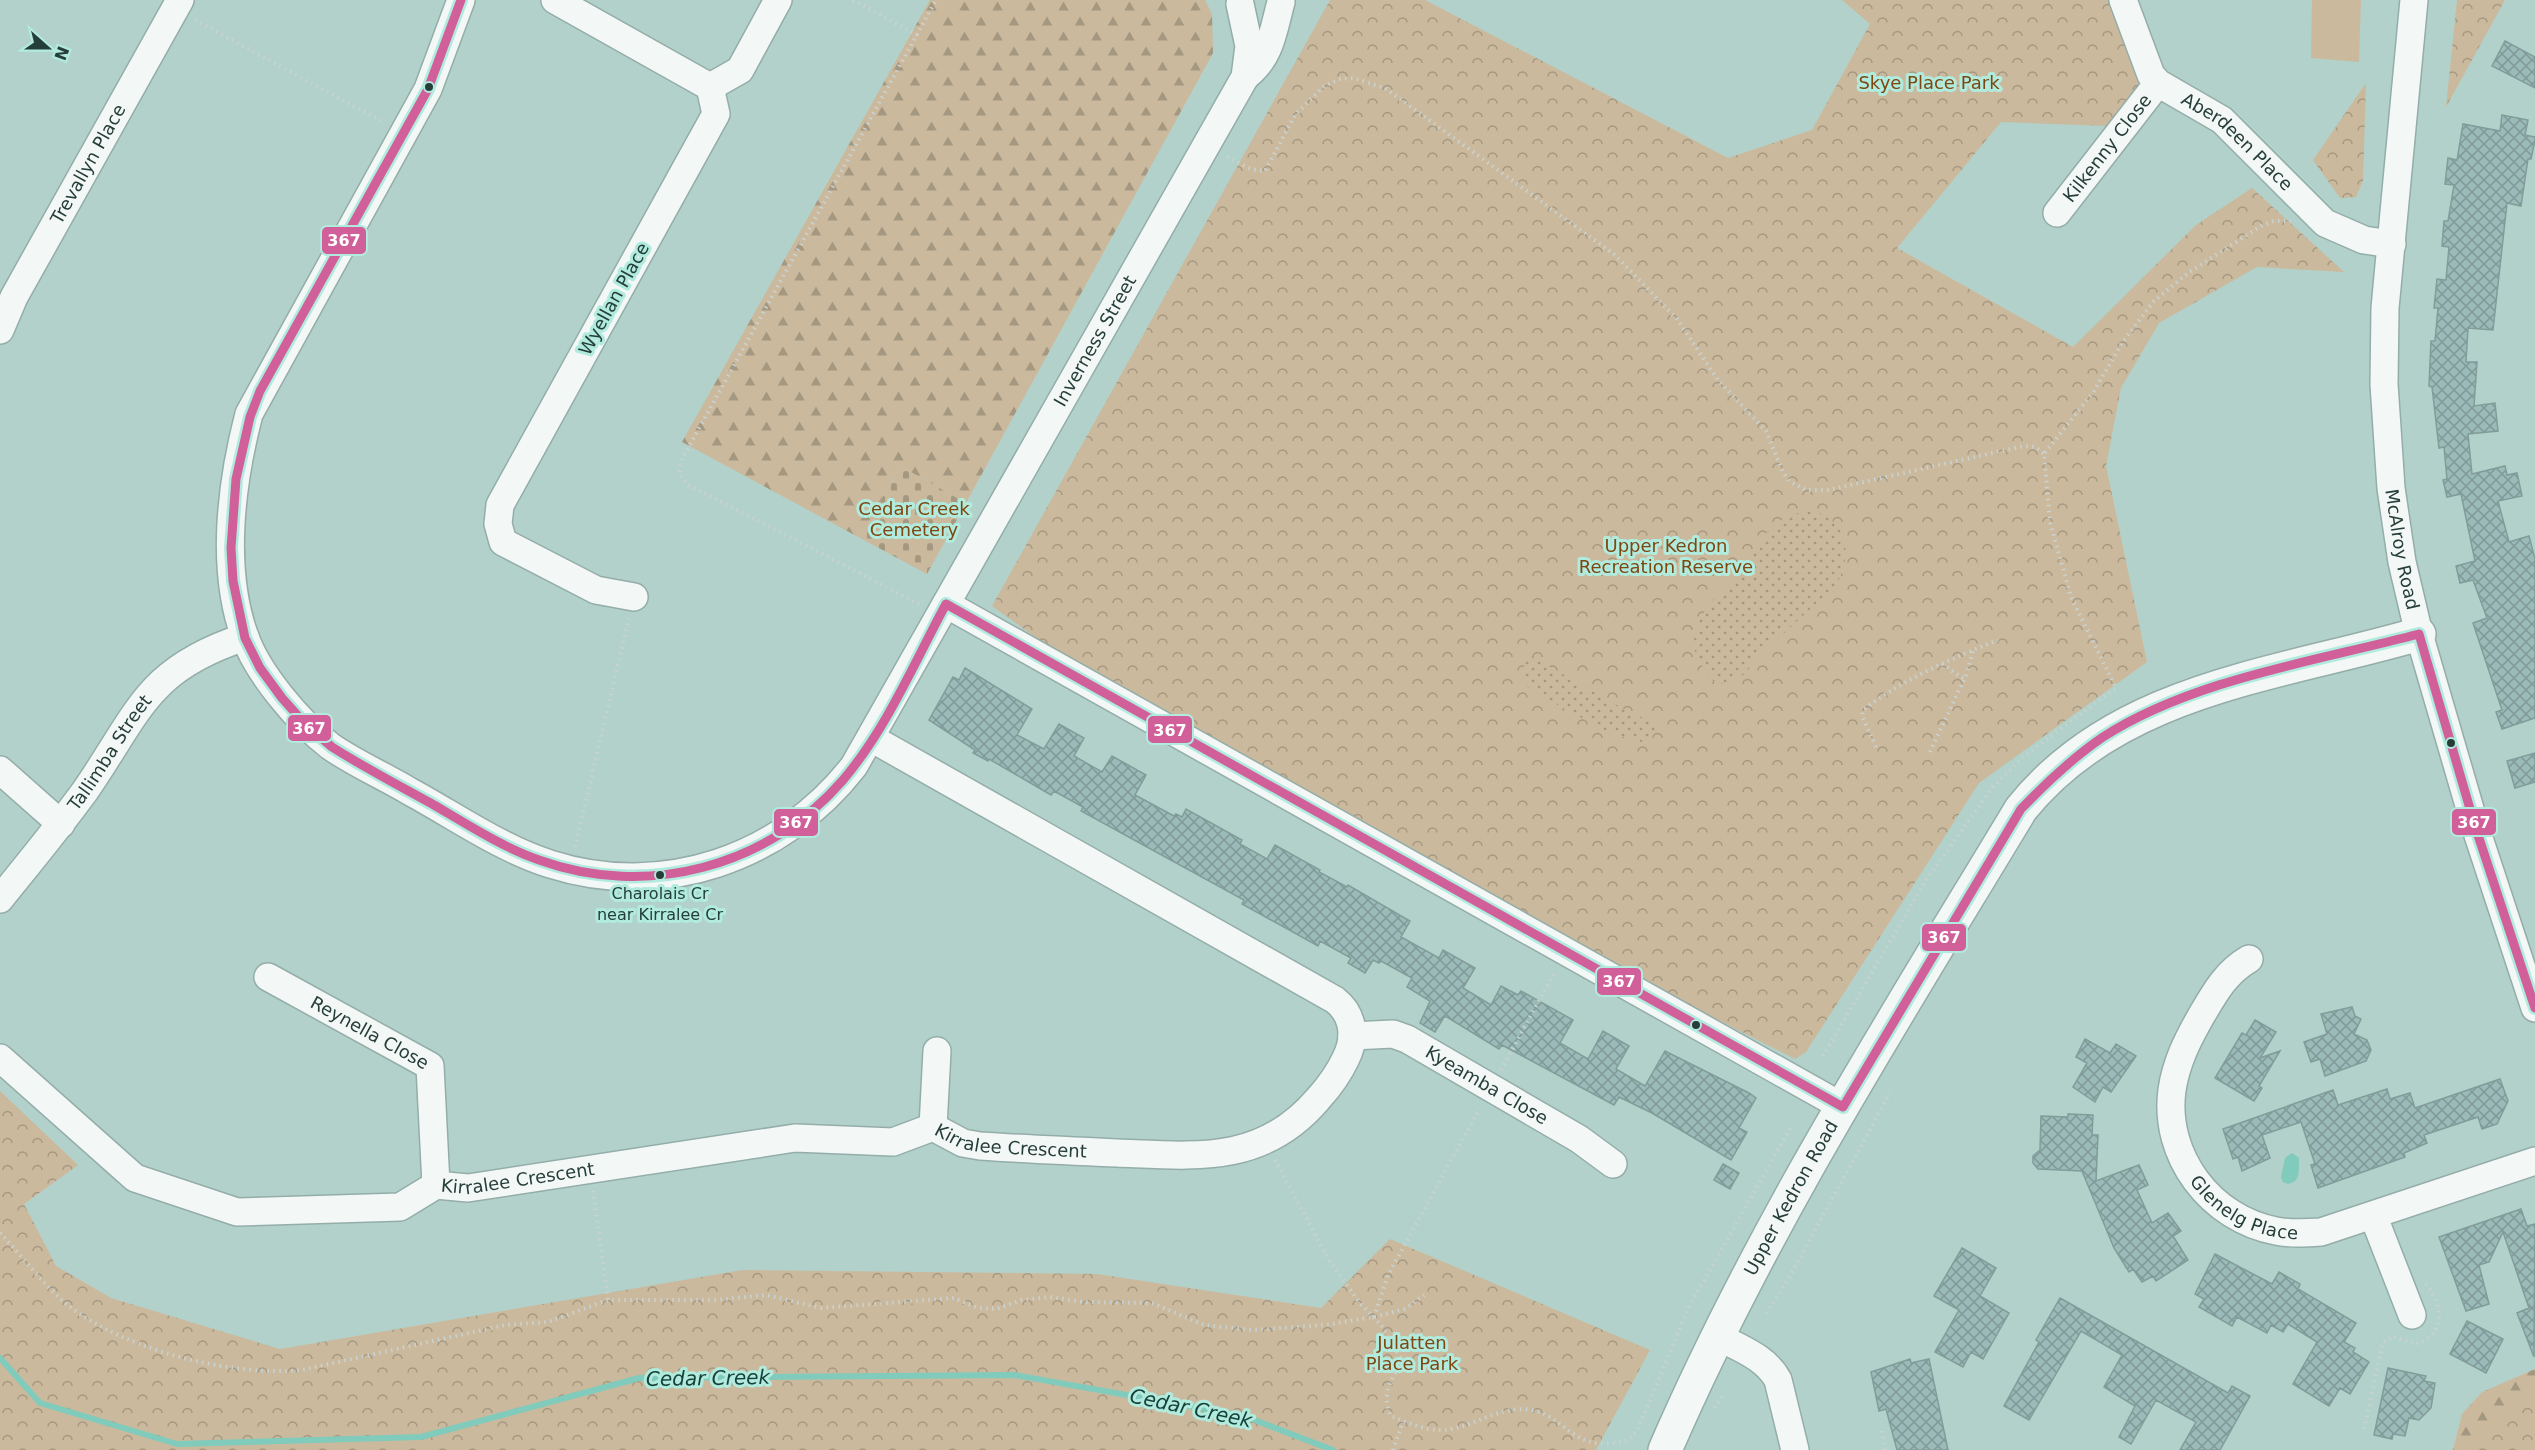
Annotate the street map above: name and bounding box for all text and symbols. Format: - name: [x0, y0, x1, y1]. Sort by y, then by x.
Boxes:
- north arrow: [18, 18, 78, 78]
- text: N: [50, 44, 73, 63]
- park label: Skye Place Park: [1858, 72, 2000, 93]
- unlabelled marker: [423, 81, 435, 93]
- street label: Aberdeen Place: [2178, 88, 2297, 195]
- street label: Kilkenny Close: [2058, 90, 2155, 206]
- street label: Trevallyn Place: [45, 100, 130, 228]
- line badge: 367: [321, 226, 367, 255]
- text: 367: [327, 231, 361, 250]
- street label: Wyellan Place: [574, 239, 653, 359]
- street label: Inverness Street: [1049, 271, 1140, 410]
- street label: McAlroy Road: [2381, 488, 2424, 612]
- park label: Cedar Creek Cemetery: [858, 498, 970, 540]
- park label: Upper Kedron Recreation Reserve: [1579, 535, 1753, 577]
- street label: Tallimba Street: [63, 690, 155, 815]
- line badge: 367: [287, 714, 332, 742]
- line badge: 367: [1147, 715, 1193, 744]
- text: 367: [292, 719, 326, 738]
- text: 367: [1153, 721, 1187, 740]
- unlabelled marker: [2445, 737, 2457, 749]
- line badge: 367: [773, 808, 819, 837]
- line badge: 367: [2451, 808, 2497, 836]
- text: 367: [779, 813, 813, 832]
- text: 367: [2457, 813, 2491, 832]
- marker: Charolais Cr near Kirralee Cr: [654, 869, 666, 881]
- place label: Charolais Cr near Kirralee Cr: [597, 884, 723, 924]
- line badge: 367: [1921, 923, 1967, 952]
- text: 367: [1927, 928, 1961, 947]
- line badge: 367: [1596, 967, 1642, 996]
- text: 367: [1602, 972, 1636, 991]
- street label: Reynella Close: [307, 991, 433, 1073]
- unlabelled marker: [1690, 1019, 1702, 1031]
- street label: Kyeamba Close: [1422, 1041, 1552, 1129]
- street label: Upper Kedron Road: [1740, 1116, 1842, 1279]
- street label: Kirralee Crescent: [931, 1119, 1087, 1162]
- street label: Kirralee Crescent: [440, 1158, 596, 1198]
- street label: Glenelg Place: [2186, 1171, 2299, 1243]
- park label: Julatten Place Park: [1366, 1332, 1459, 1374]
- water label: Cedar Creek: [646, 1365, 772, 1391]
- water label: Cedar Creek: [1128, 1383, 1256, 1433]

